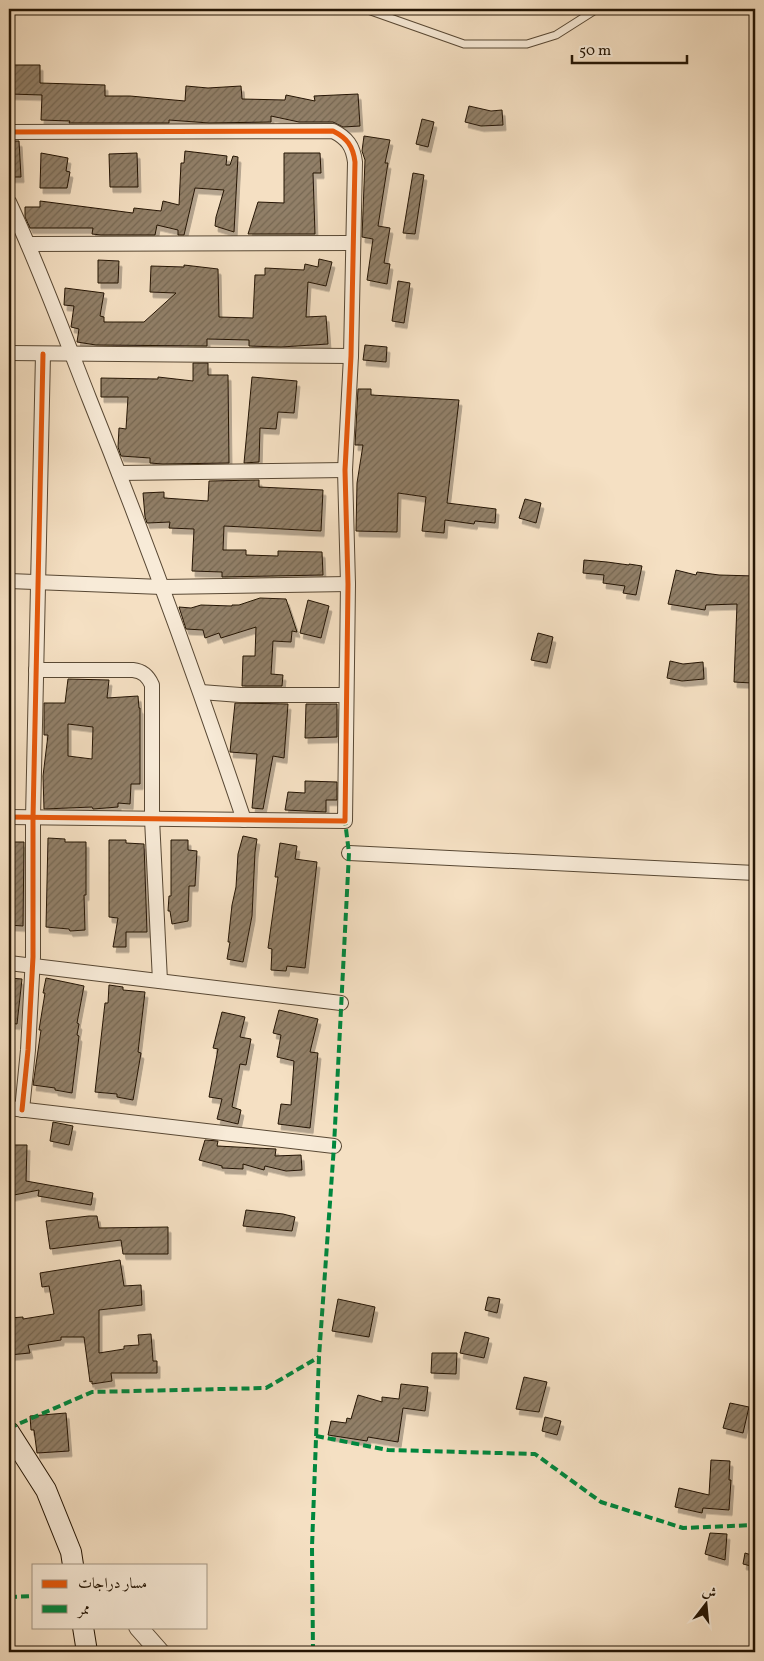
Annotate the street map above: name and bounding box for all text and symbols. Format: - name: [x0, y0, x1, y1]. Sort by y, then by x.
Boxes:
- scale bar: [572, 32, 686, 64]
- text: 50 m: [579, 41, 611, 62]
- legend: [32, 1564, 208, 1628]
- text: مسار دراجات: [78, 1574, 147, 1595]
- north arrow: [682, 1578, 732, 1628]
- text: ش: [700, 1582, 719, 1604]
- text: ممر: [76, 1600, 90, 1621]

